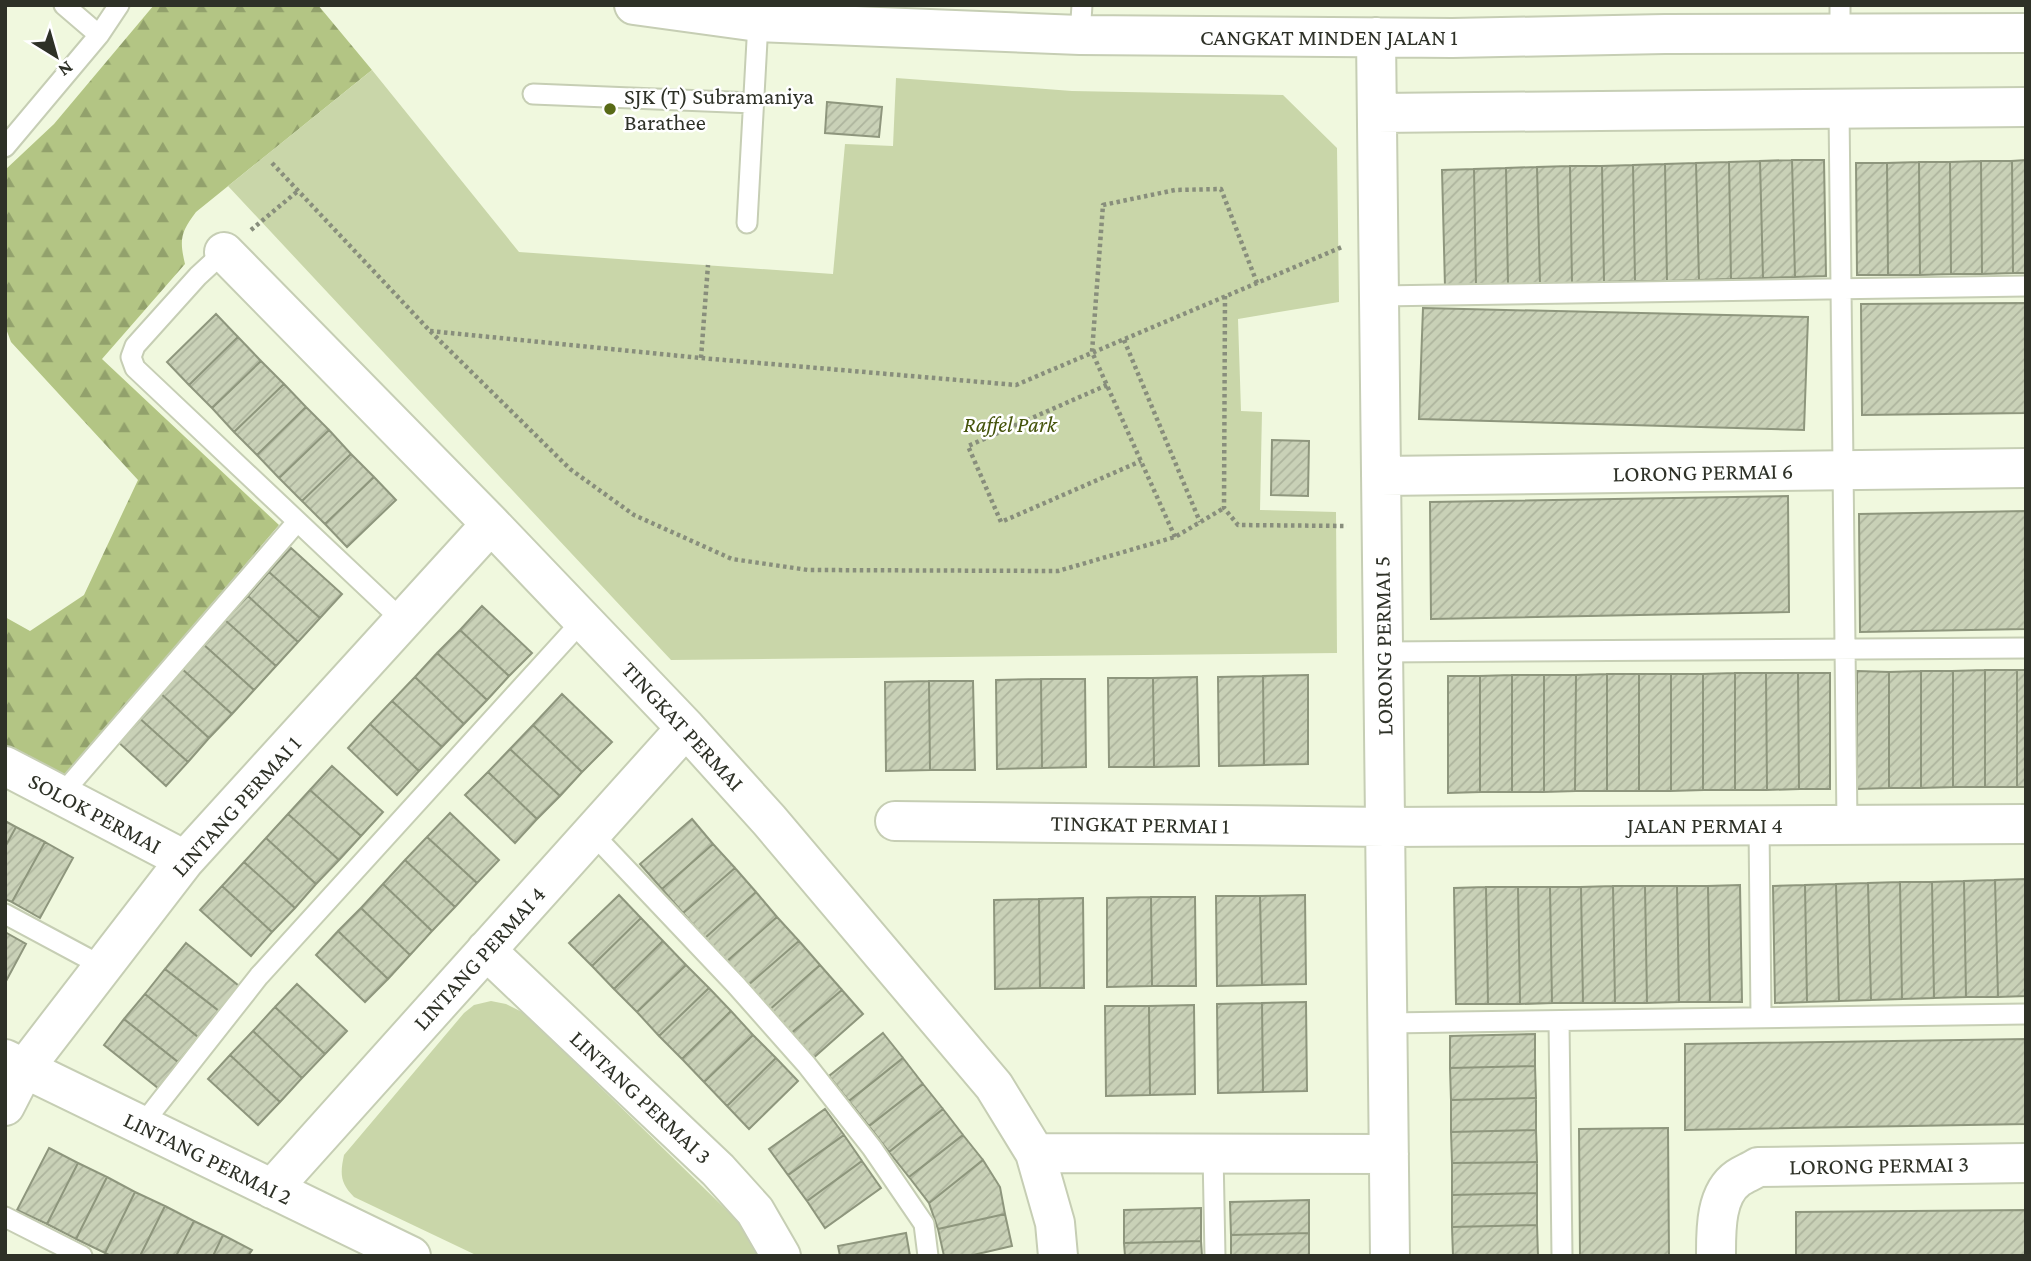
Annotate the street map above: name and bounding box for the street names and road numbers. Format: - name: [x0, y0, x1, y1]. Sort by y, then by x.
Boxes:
- street label: CANGKAT MINDEN JALAN 1: [1200, 24, 1458, 50]
- street label: LORONG PERMAI 6: [1612, 457, 1794, 487]
- street label: LORONG PERMAI 5: [1368, 556, 1398, 736]
- street label: TINGKAT PERMAI: [617, 656, 749, 796]
- street label: LINTANG PERMAI 1: [166, 730, 306, 882]
- street label: SOLOK PERMAI: [24, 767, 166, 859]
- street label: TINGKAT PERMAI 1: [1050, 809, 1230, 839]
- street label: JALAN PERMAI 4: [1625, 812, 1783, 838]
- street label: LINTANG PERMAI 4: [408, 881, 550, 1035]
- street label: LINTANG PERMAI 3: [565, 1025, 717, 1169]
- street label: LINTANG PERMAI 2: [120, 1106, 296, 1210]
- street label: LORONG PERMAI 3: [1789, 1150, 1969, 1180]

